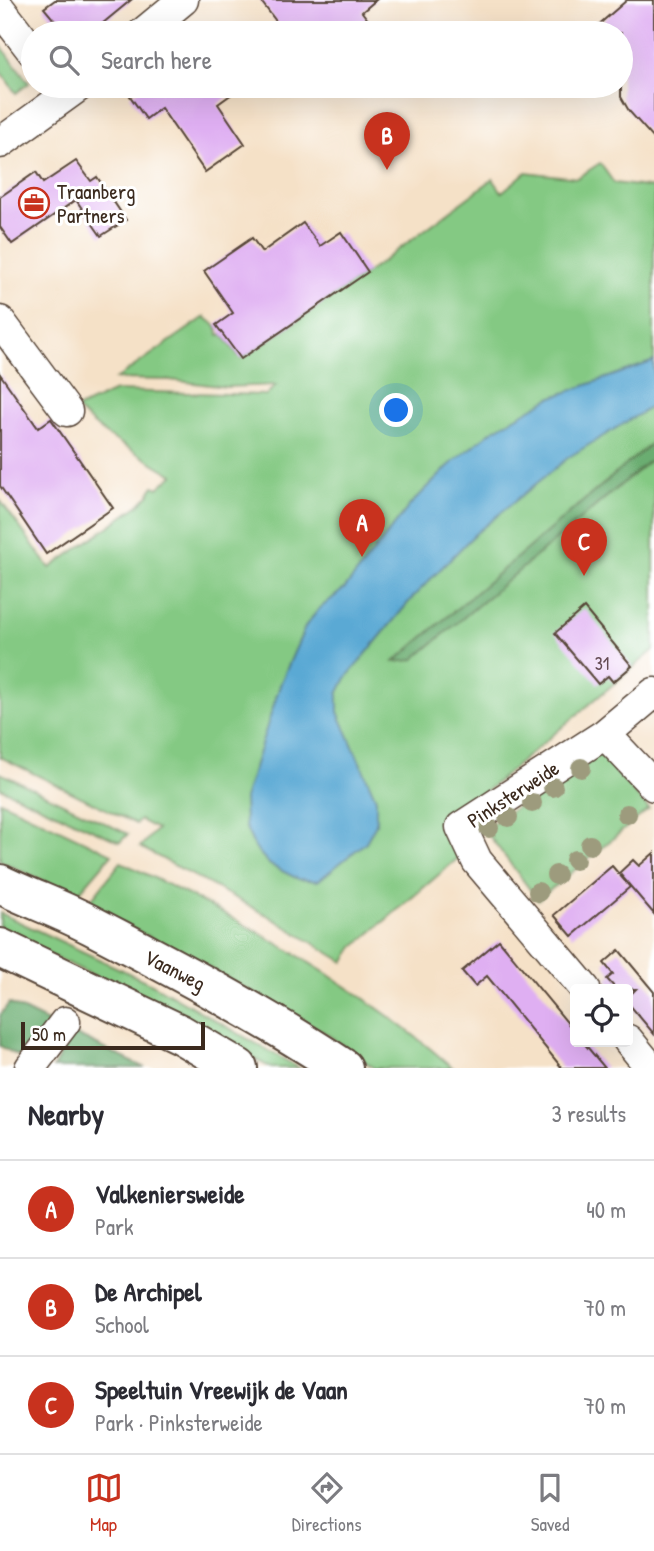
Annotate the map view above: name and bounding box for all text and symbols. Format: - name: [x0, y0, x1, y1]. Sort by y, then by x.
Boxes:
- search box: [21, 21, 633, 98]
- icon: search: [45, 41, 83, 79]
- text: Search here: [101, 42, 212, 77]
- pin: B: [364, 112, 410, 170]
- place label: Traanberg Partners: [57, 177, 135, 230]
- office icon: Traanberg Partners: [17, 186, 51, 220]
- your location: [379, 393, 413, 427]
- pin: A: [339, 499, 385, 557]
- pin: C: [561, 518, 607, 576]
- house number: 31: [595, 651, 609, 676]
- street label: Pinksterweide: [461, 753, 565, 835]
- street label: Vaanweg: [139, 942, 211, 998]
- map controls: [570, 984, 633, 1047]
- button: locate: [570, 984, 633, 1047]
- scale bar: [21, 1019, 205, 1051]
- text: 50 m: [32, 1021, 66, 1047]
- text: Nearby: [28, 1094, 104, 1134]
- text: 3 results: [551, 1098, 626, 1129]
- text: Valkeniersweide: [95, 1176, 245, 1211]
- text: A: [45, 1194, 57, 1225]
- text: 40 m: [586, 1194, 626, 1225]
- text: Park: [95, 1211, 133, 1242]
- text: De Archipel: [95, 1274, 202, 1309]
- text: B: [45, 1292, 57, 1323]
- text: 70 m: [583, 1292, 626, 1323]
- text: School: [95, 1309, 149, 1340]
- text: Speeltuin Vreewijk de Vaan: [95, 1372, 348, 1407]
- text: C: [45, 1390, 57, 1421]
- text: 70 m: [583, 1390, 626, 1421]
- text: Park · Pinksterweide: [95, 1407, 263, 1438]
- tab: Map: [85, 1469, 123, 1537]
- tab: Directions: [292, 1469, 362, 1537]
- tab: Saved: [531, 1469, 569, 1537]

